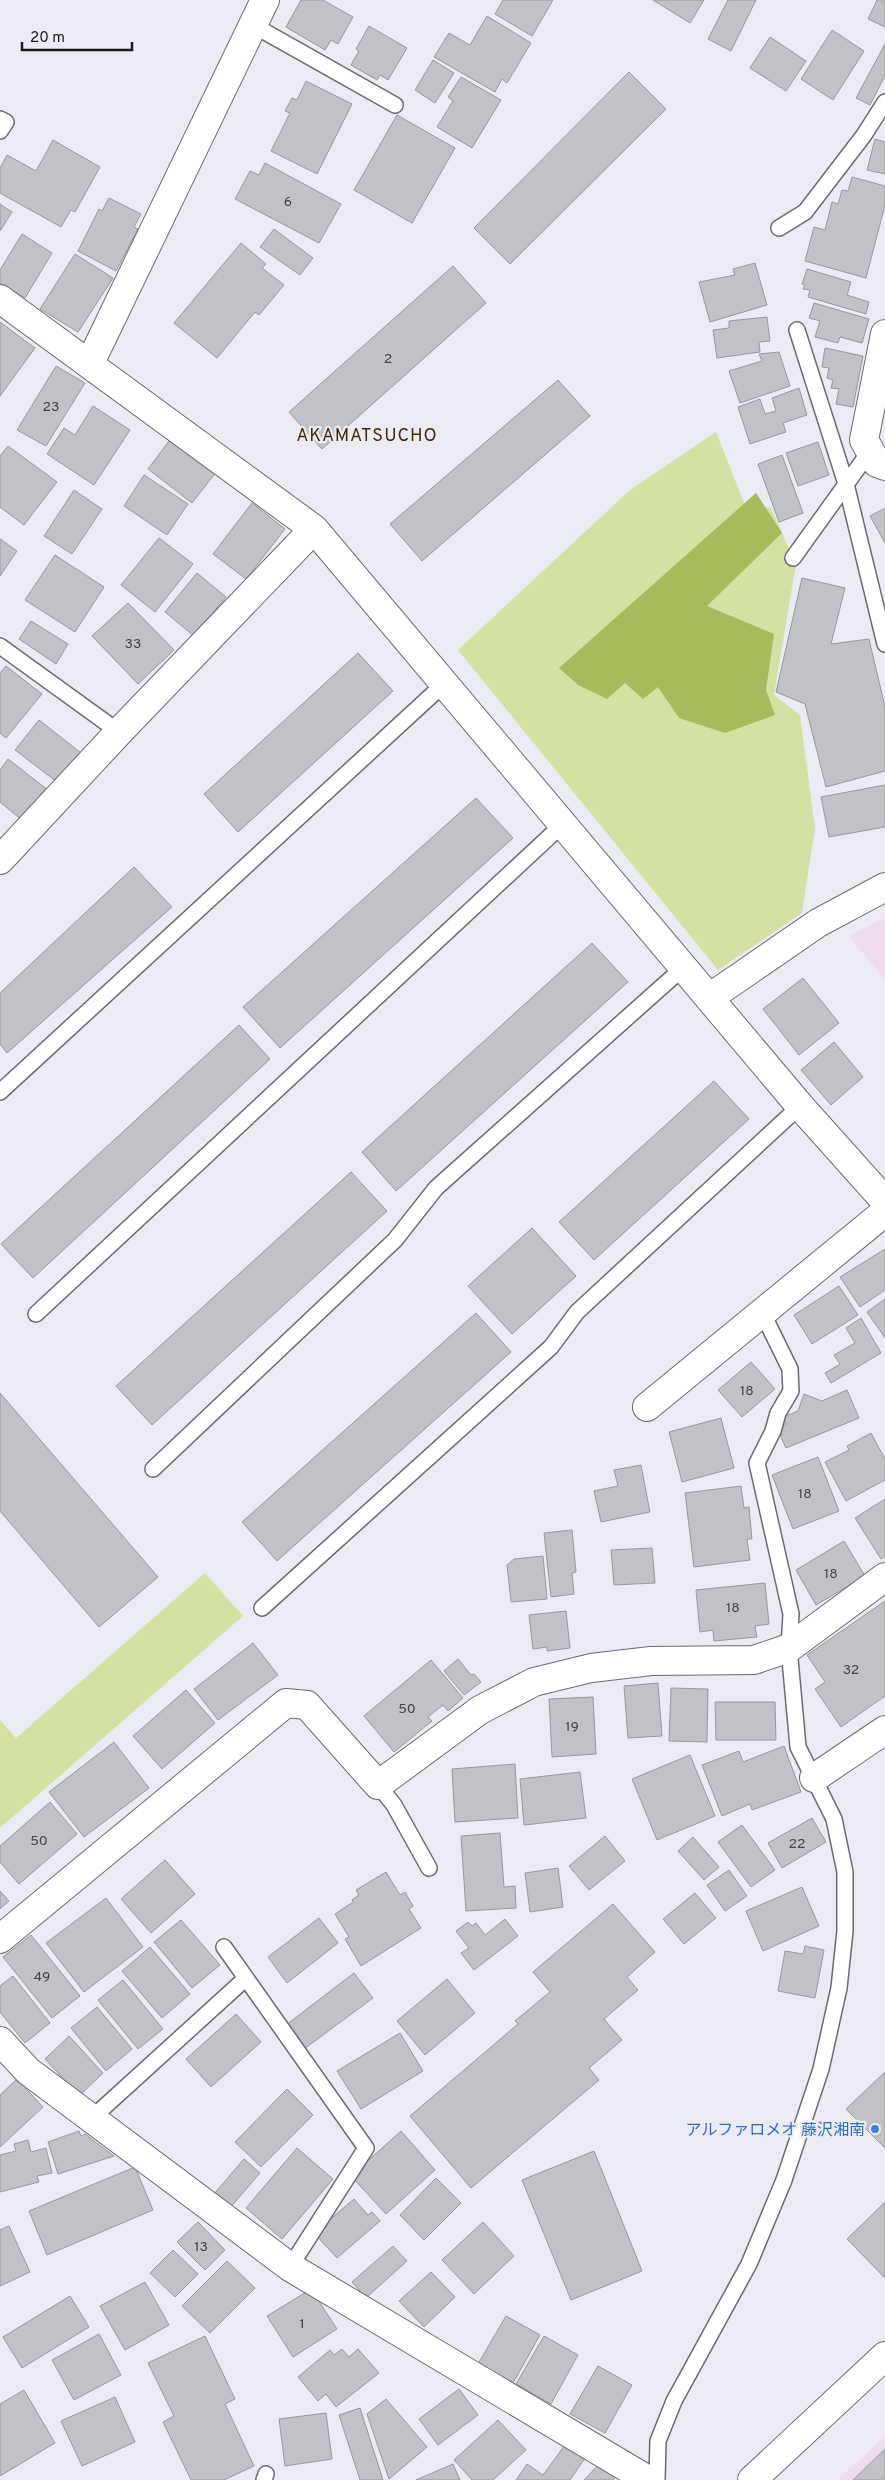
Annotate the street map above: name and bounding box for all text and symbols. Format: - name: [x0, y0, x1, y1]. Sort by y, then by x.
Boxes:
- scale bar: [22, 20, 132, 52]
- text: 20 m: [30, 29, 65, 48]
- house number: 6: [284, 194, 292, 211]
- house number: 2: [384, 351, 392, 368]
- house number: 23: [43, 399, 60, 416]
- district label: AKAMATSUCHO: [296, 425, 438, 448]
- house number: 33: [125, 636, 141, 653]
- house number: 18: [740, 1383, 754, 1400]
- house number: 18: [798, 1486, 812, 1503]
- house number: 18: [824, 1566, 838, 1583]
- house number: 18: [726, 1600, 740, 1617]
- house number: 32: [843, 1662, 859, 1679]
- house number: 50: [398, 1701, 416, 1718]
- house number: 19: [565, 1719, 579, 1736]
- house number: 50: [30, 1833, 48, 1850]
- house number: 22: [788, 1836, 806, 1853]
- house number: 49: [34, 1969, 50, 1986]
- place label: アルファロメオ 藤沢湘南: [685, 2121, 865, 2141]
- marker: アルファロメオ 藤沢湘南: [869, 2123, 881, 2135]
- house number: 13: [194, 2239, 208, 2256]
- house number: 1: [299, 2316, 305, 2333]

